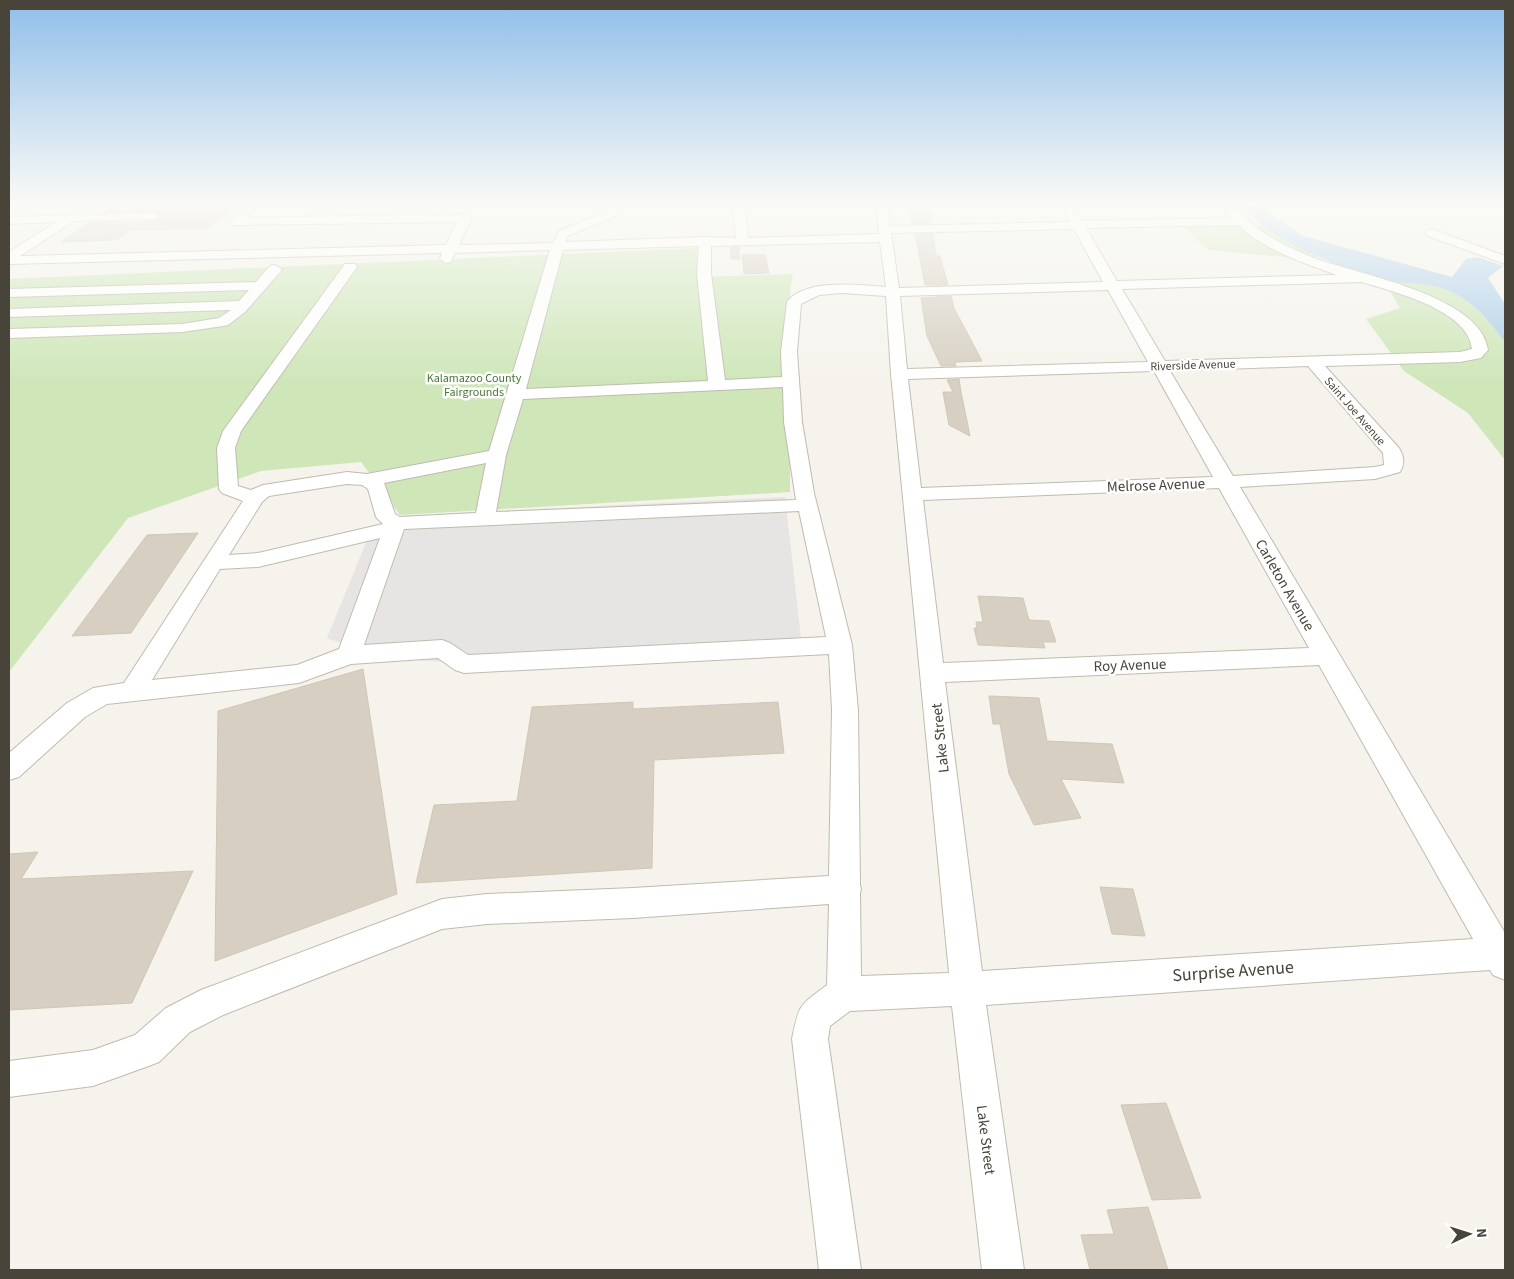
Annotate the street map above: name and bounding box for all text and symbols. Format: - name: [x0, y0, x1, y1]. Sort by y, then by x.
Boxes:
- street label: Riverside Avenue: [1150, 356, 1236, 375]
- park label: Kalamazoo County Fairgrounds: [427, 370, 522, 401]
- street label: Saint Joe Avenue: [1320, 373, 1389, 449]
- street label: Melrose Avenue: [1107, 473, 1205, 498]
- street label: Carleton Avenue: [1250, 535, 1319, 635]
- street label: Roy Avenue: [1093, 654, 1167, 677]
- street label: Lake Street: [926, 702, 955, 774]
- street label: Surprise Avenue: [1171, 955, 1295, 988]
- street label: Lake Street: [971, 1104, 1000, 1176]
- north arrow: [1444, 1209, 1494, 1259]
- text: N: [1471, 1228, 1491, 1239]

